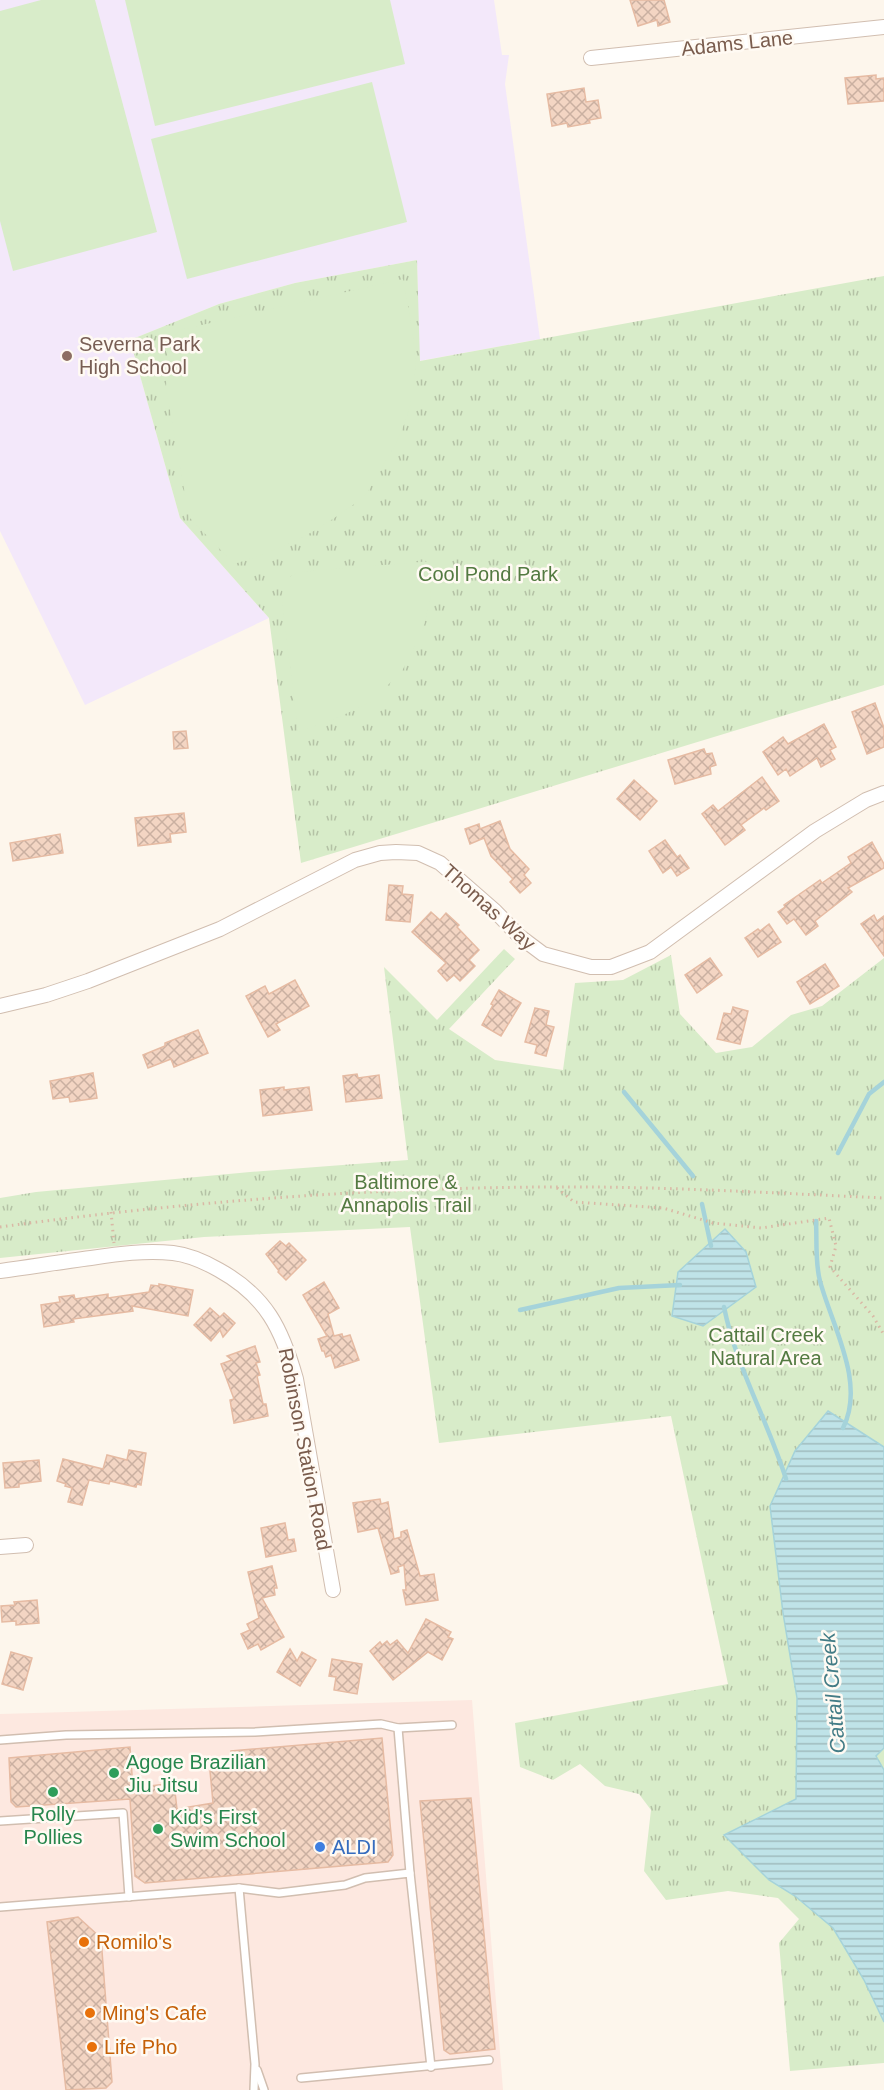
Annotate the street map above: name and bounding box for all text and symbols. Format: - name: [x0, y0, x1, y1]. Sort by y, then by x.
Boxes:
- street label: Adams Lane: [680, 26, 794, 60]
- place label: Severna Park High School: [79, 333, 201, 378]
- marker: Severna Park High School: [60, 349, 74, 363]
- park label: Cool Pond Park: [418, 563, 559, 585]
- street label: Thomas Way: [438, 860, 540, 954]
- park label: Baltimore & Annapolis Trail: [340, 1171, 472, 1216]
- park label: Cattail Creek Natural Area: [708, 1324, 825, 1369]
- street label: Robinson Station Road: [275, 1346, 335, 1552]
- water label: Cattail Creek: [816, 1630, 849, 1755]
- place label: Agoge Brazilian Jiu Jitsu: [126, 1751, 266, 1796]
- marker: Agoge Brazilian Jiu Jitsu: [107, 1766, 121, 1780]
- marker: Rolly Pollies: [46, 1785, 60, 1799]
- place label: Rolly Pollies: [24, 1803, 82, 1848]
- place label: Kid's First Swim School: [170, 1806, 286, 1851]
- marker: Kid's First Swim School: [151, 1822, 165, 1836]
- place label: ALDI: [332, 1836, 376, 1858]
- marker: ALDI: [313, 1840, 327, 1854]
- place label: Romilo's: [96, 1931, 172, 1953]
- marker: Romilo's: [77, 1935, 91, 1949]
- place label: Ming's Cafe: [102, 2002, 207, 2024]
- marker: Ming's Cafe: [83, 2006, 97, 2020]
- place label: Life Pho: [104, 2036, 177, 2058]
- marker: Life Pho: [85, 2040, 99, 2054]

